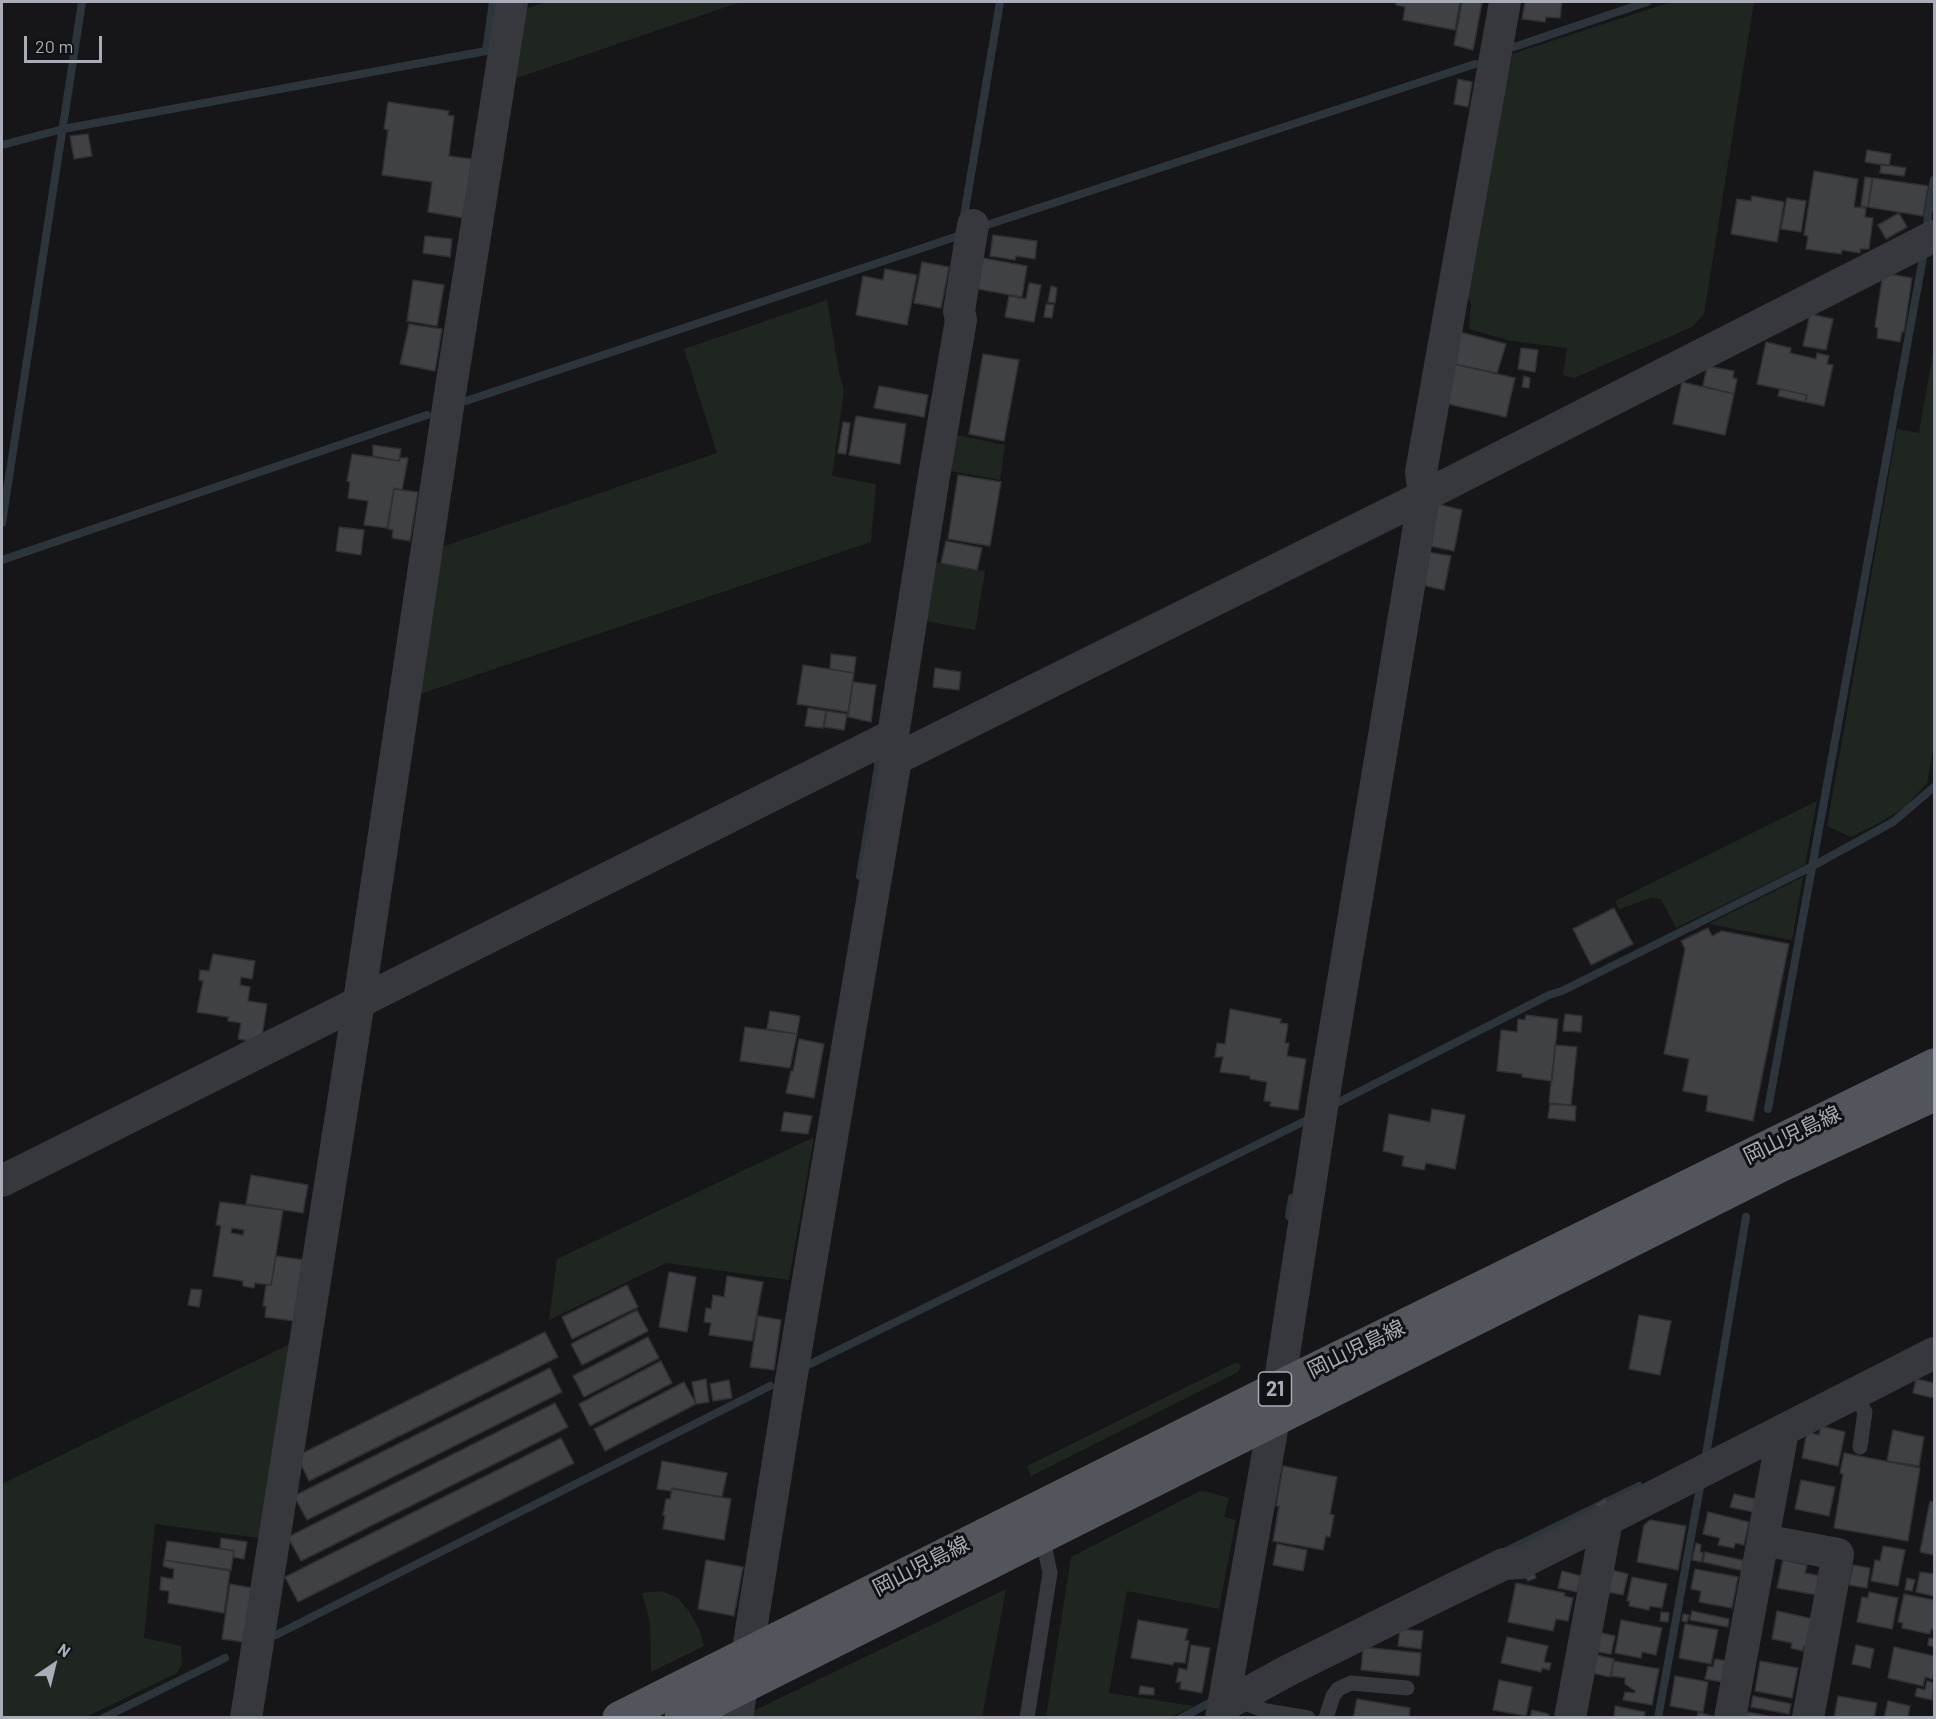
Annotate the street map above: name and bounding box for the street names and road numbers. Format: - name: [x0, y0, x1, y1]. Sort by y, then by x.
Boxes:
- street label: 岡山児島線: [1739, 1101, 1845, 1169]
- street label: 岡山児島線: [1303, 1315, 1409, 1383]
- road number: 21: [1258, 1372, 1292, 1406]
- street label: 岡山児島線: [869, 1531, 973, 1601]

